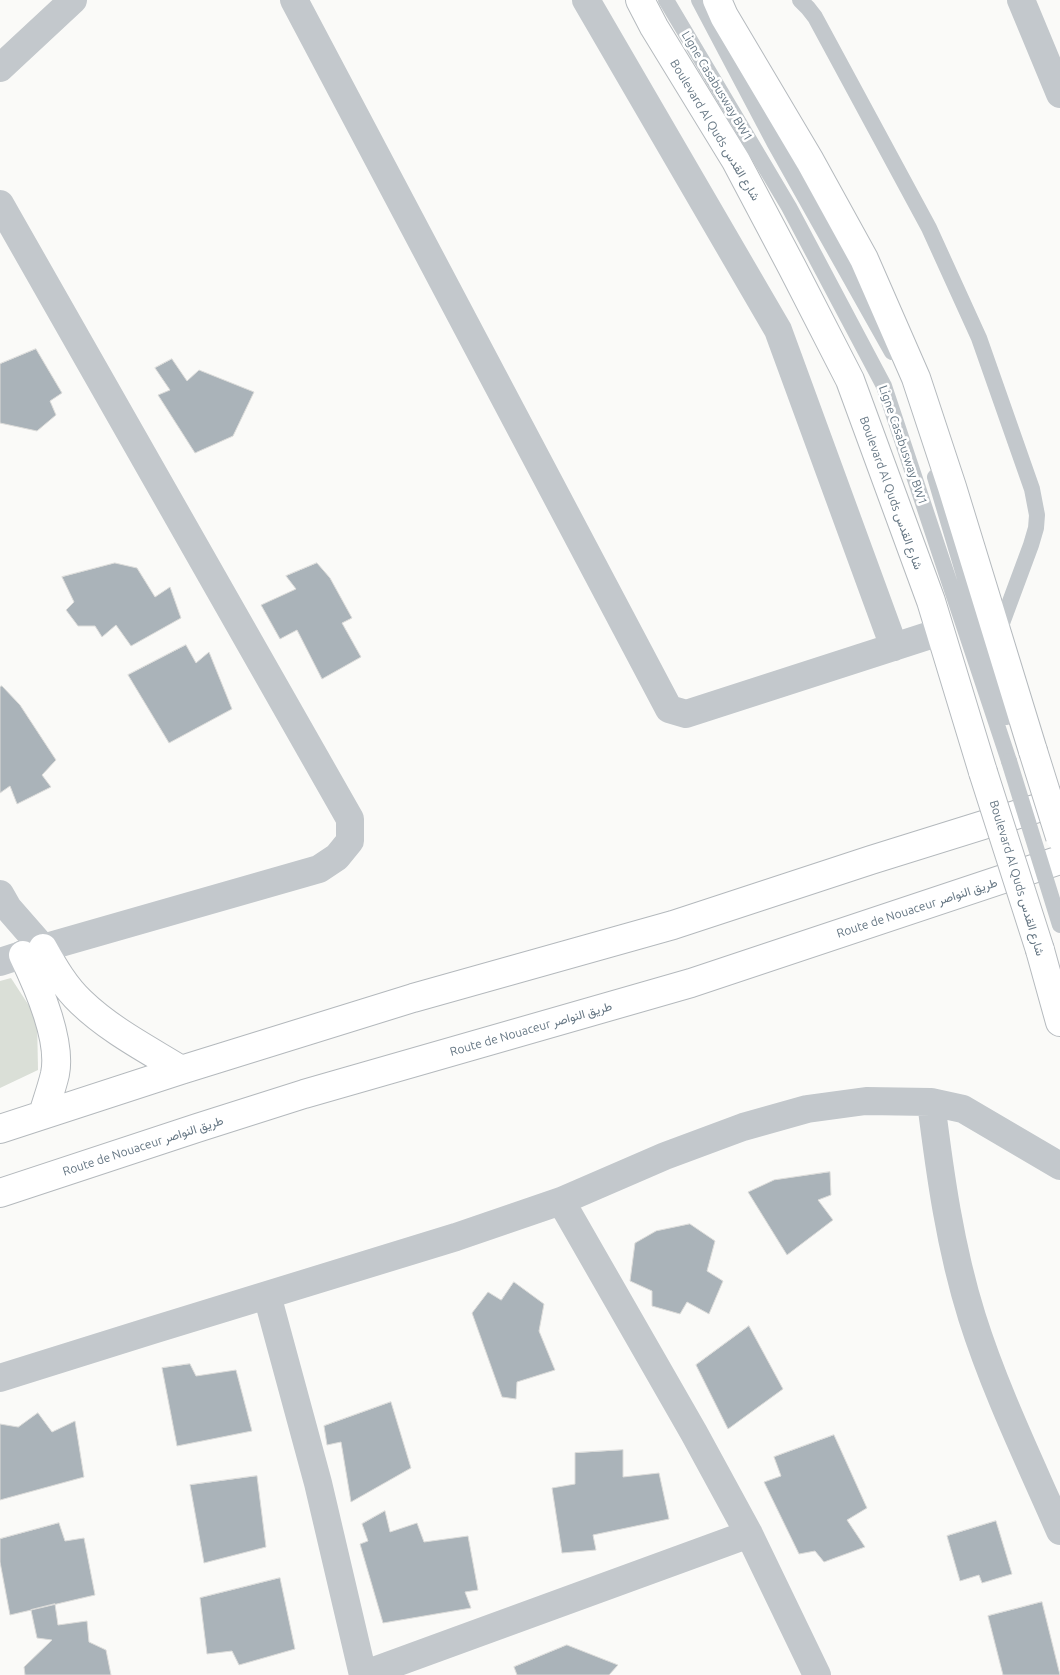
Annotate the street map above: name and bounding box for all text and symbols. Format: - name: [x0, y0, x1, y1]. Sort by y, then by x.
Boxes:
- street label: Ligne Casabusway BW1: [678, 28, 756, 144]
- street label: Boulevard Al Quds شارع القدس: [667, 57, 763, 203]
- street label: Ligne Casabusway BW1: [876, 383, 930, 507]
- street label: Boulevard Al Quds شارع القدس: [857, 414, 925, 572]
- street label: Boulevard Al Quds شارع القدس: [986, 798, 1048, 958]
- street label: Route de Nouaceur طريق النواصر: [835, 875, 999, 941]
- street label: Route de Nouaceur طريق النواصر: [448, 999, 614, 1059]
- street label: Route de Nouaceur طريق النواصر: [61, 1113, 225, 1179]

